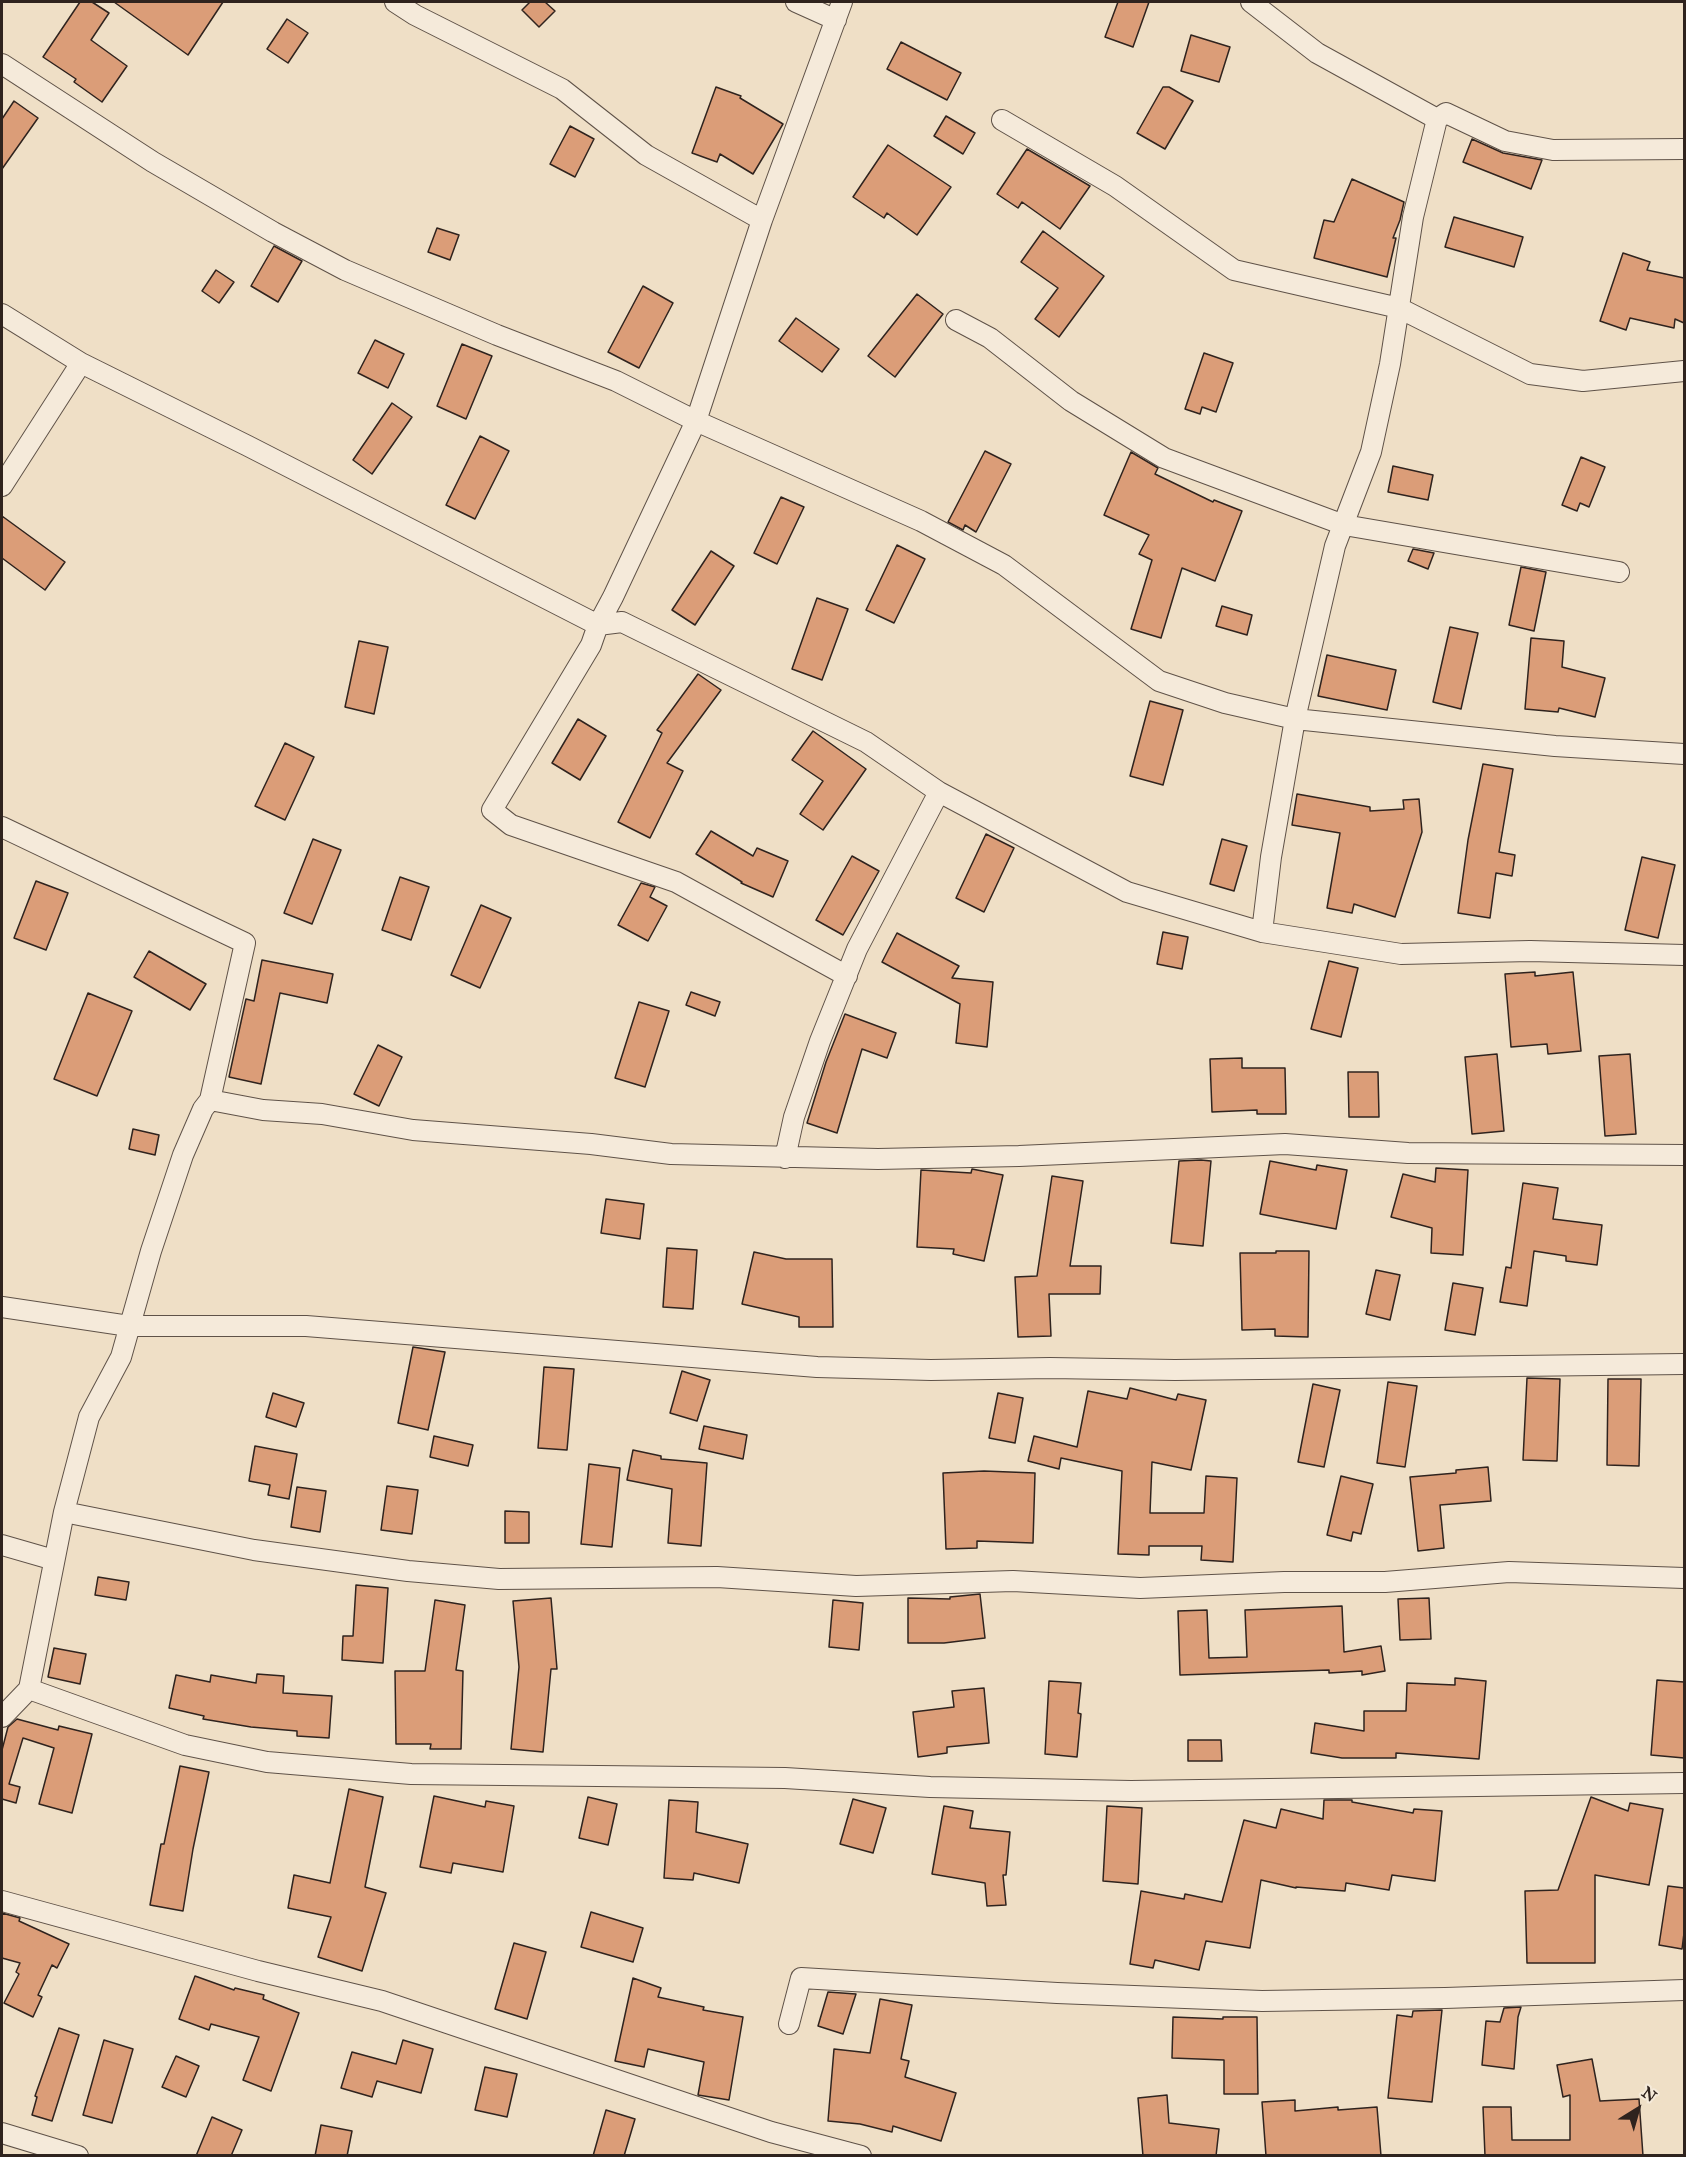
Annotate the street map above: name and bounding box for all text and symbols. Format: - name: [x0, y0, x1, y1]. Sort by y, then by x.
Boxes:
- north arrow: [1608, 2079, 1668, 2139]
- text: N: [1638, 2083, 1660, 2106]

